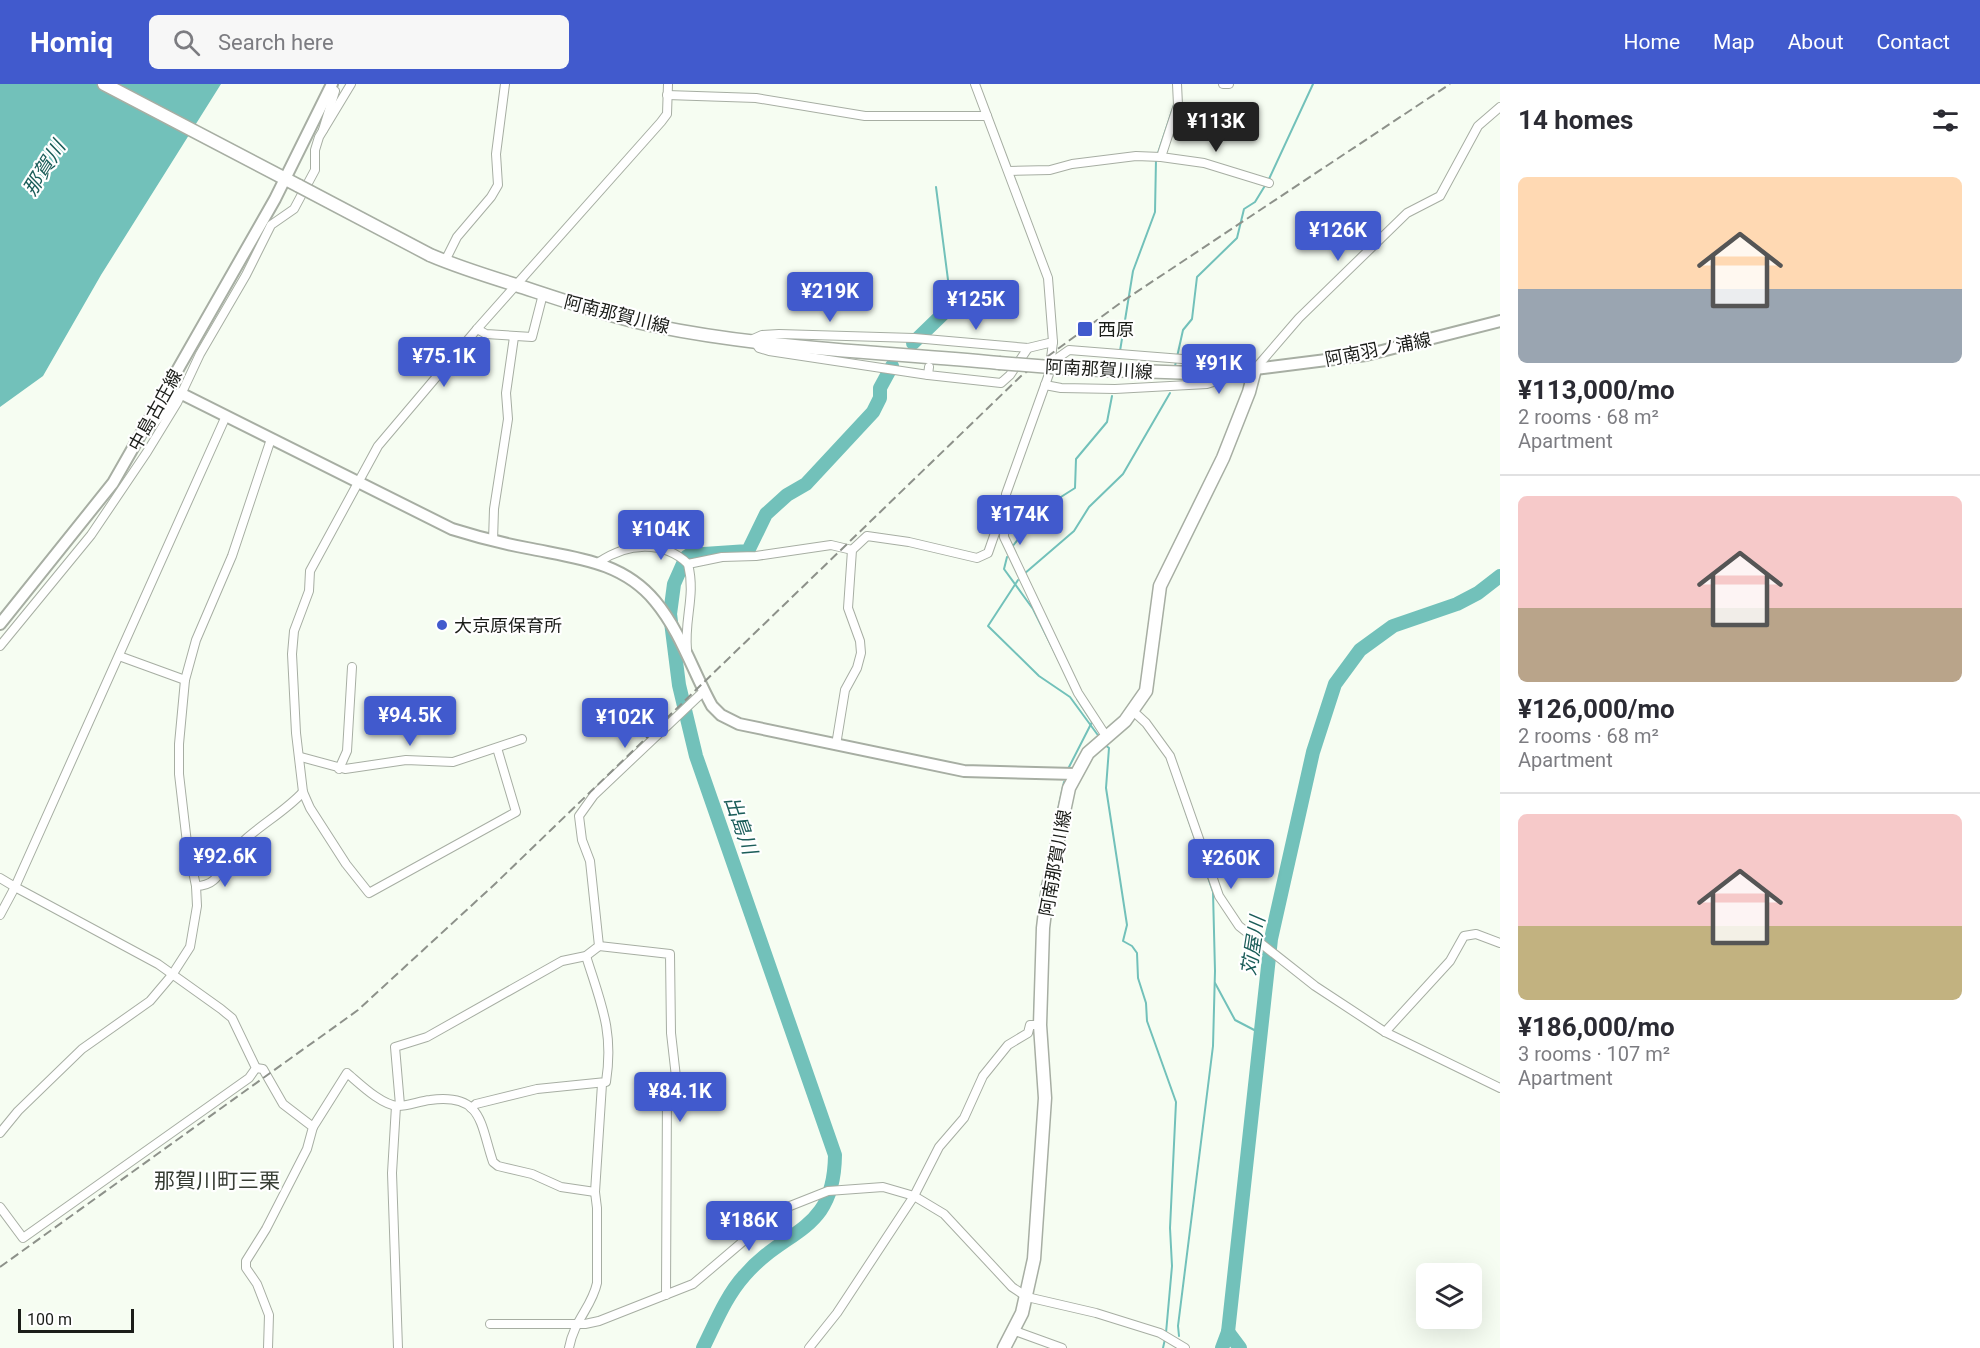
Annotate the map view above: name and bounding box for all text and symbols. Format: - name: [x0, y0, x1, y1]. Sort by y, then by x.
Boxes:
- search box: [149, 15, 569, 69]
- text: Homiq: [30, 26, 113, 59]
- icon: search: [170, 26, 203, 59]
- text: Search here: [218, 30, 334, 55]
- text: Home: [1624, 30, 1680, 54]
- text: Map: [1713, 30, 1755, 54]
- text: About: [1788, 30, 1844, 54]
- text: Contact: [1877, 30, 1950, 54]
- pin: ¥113K: [1174, 102, 1258, 153]
- icon: filters: [1929, 104, 1962, 137]
- text: 14 homes: [1518, 105, 1633, 135]
- text: ¥113K: [1187, 109, 1245, 133]
- water label: 那賀川: [18, 135, 71, 200]
- pin: ¥126K: [1296, 211, 1380, 262]
- icon: home: [1686, 216, 1794, 324]
- text: ¥126K: [1309, 218, 1367, 242]
- pin: ¥219K: [788, 272, 872, 323]
- text: ¥219K: [801, 279, 859, 303]
- pin: ¥125K: [934, 280, 1018, 331]
- text: ¥125K: [947, 287, 1005, 311]
- street label: 阿南那賀川線: [562, 291, 672, 337]
- place label: 西原: [1098, 319, 1134, 340]
- marker: 西原: [1076, 320, 1094, 338]
- street label: 阿南羽ノ浦線: [1323, 328, 1433, 370]
- pin: ¥75.1K: [395, 337, 493, 388]
- text: ¥75.1K: [412, 344, 476, 368]
- pin: ¥91K: [1183, 344, 1255, 395]
- text: ¥91K: [1196, 351, 1242, 375]
- street label: 阿南那賀川線: [1045, 356, 1153, 382]
- street label: 中島古庄線: [124, 366, 186, 454]
- text: ¥113,000/mo: [1518, 375, 1675, 405]
- text: 2 rooms · 68 m²: [1518, 405, 1659, 429]
- text: Apartment: [1518, 429, 1613, 453]
- pin: ¥174K: [978, 495, 1062, 546]
- text: ¥174K: [991, 502, 1049, 526]
- pin: ¥104K: [619, 510, 703, 561]
- text: ¥104K: [632, 517, 690, 541]
- icon: home: [1686, 535, 1794, 643]
- place label: 大京原保育所: [454, 615, 562, 636]
- marker: 大京原保育所: [435, 618, 449, 632]
- text: ¥126,000/mo: [1518, 694, 1675, 724]
- pin: ¥94.5K: [361, 696, 459, 747]
- pin: ¥102K: [583, 698, 667, 749]
- text: ¥94.5K: [378, 703, 442, 727]
- text: ¥102K: [596, 705, 654, 729]
- text: 2 rooms · 68 m²: [1518, 724, 1659, 748]
- text: Apartment: [1518, 748, 1613, 772]
- water label: 出島川: [720, 793, 763, 859]
- street label: 阿南那賀川線: [1035, 808, 1075, 918]
- pin: ¥92.6K: [176, 837, 274, 888]
- pin: ¥260K: [1189, 839, 1273, 890]
- text: ¥92.6K: [193, 844, 257, 868]
- text: ¥260K: [1202, 846, 1260, 870]
- icon: home: [1686, 853, 1794, 961]
- water label: 苅屋川: [1236, 913, 1270, 978]
- text: ¥186,000/mo: [1518, 1012, 1675, 1042]
- text: 3 rooms · 107 m²: [1518, 1042, 1670, 1066]
- text: Apartment: [1518, 1066, 1613, 1090]
- pin: ¥84.1K: [631, 1072, 729, 1123]
- text: ¥84.1K: [648, 1079, 712, 1103]
- district label: 那賀川町三栗: [154, 1169, 280, 1193]
- pin: ¥186K: [707, 1201, 791, 1252]
- text: ¥186K: [720, 1208, 778, 1232]
- map controls: [1416, 1263, 1482, 1329]
- button: layers: [1416, 1263, 1482, 1329]
- scale bar: [18, 1306, 134, 1334]
- text: 100 m: [27, 1310, 72, 1329]

